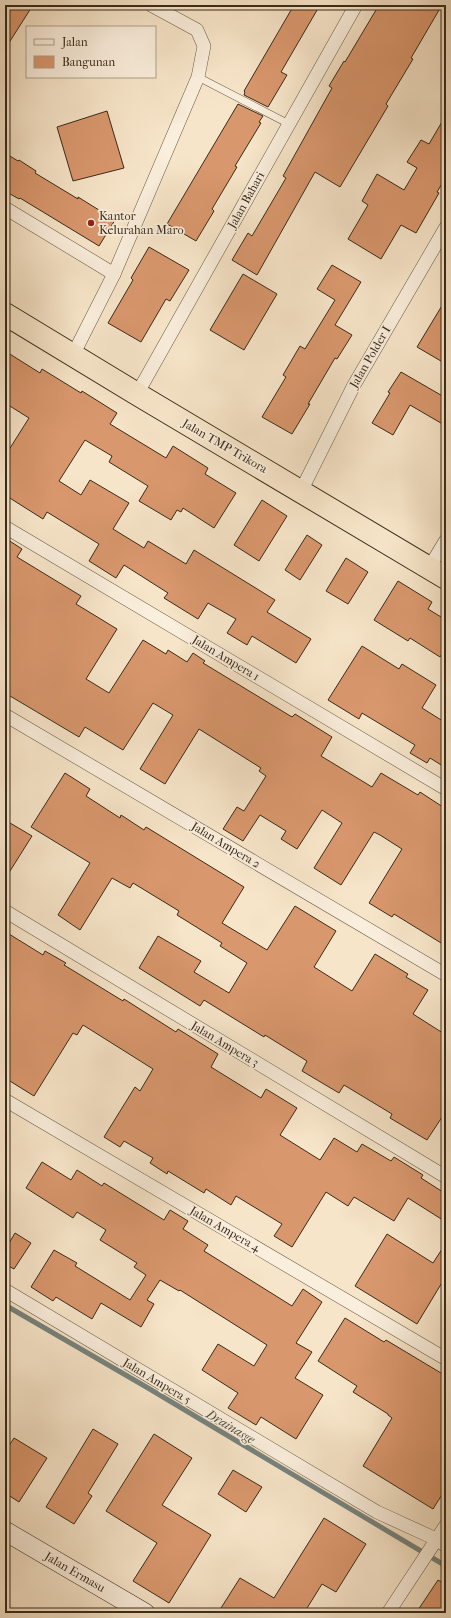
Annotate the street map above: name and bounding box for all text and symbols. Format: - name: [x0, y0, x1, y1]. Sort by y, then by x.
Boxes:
- legend: [26, 26, 156, 78]
- text: Jalan: [61, 35, 88, 49]
- text: Bangunan: [62, 55, 115, 69]
- street label: Jalan Bahari: [224, 169, 267, 232]
- place label: Kantor Kelurahan Maro: [99, 209, 184, 237]
- marker: Kantor Kelurahan Maro: [86, 218, 96, 228]
- street label: Jalan Polder I: [346, 323, 394, 391]
- street label: Jalan TMP Trikora: [179, 416, 270, 476]
- street label: Jalan Ampera 1: [189, 632, 262, 684]
- street label: Jalan Ampera 2: [188, 818, 263, 871]
- street label: Jalan Ampera 3: [188, 1018, 261, 1070]
- street label: Jalan Ampera 4: [187, 1203, 263, 1255]
- street label: Jalan Ampera 5: [120, 1355, 194, 1407]
- water label: Drainasge: [203, 1406, 258, 1447]
- street label: Jalan Ermasu: [41, 1549, 108, 1595]

